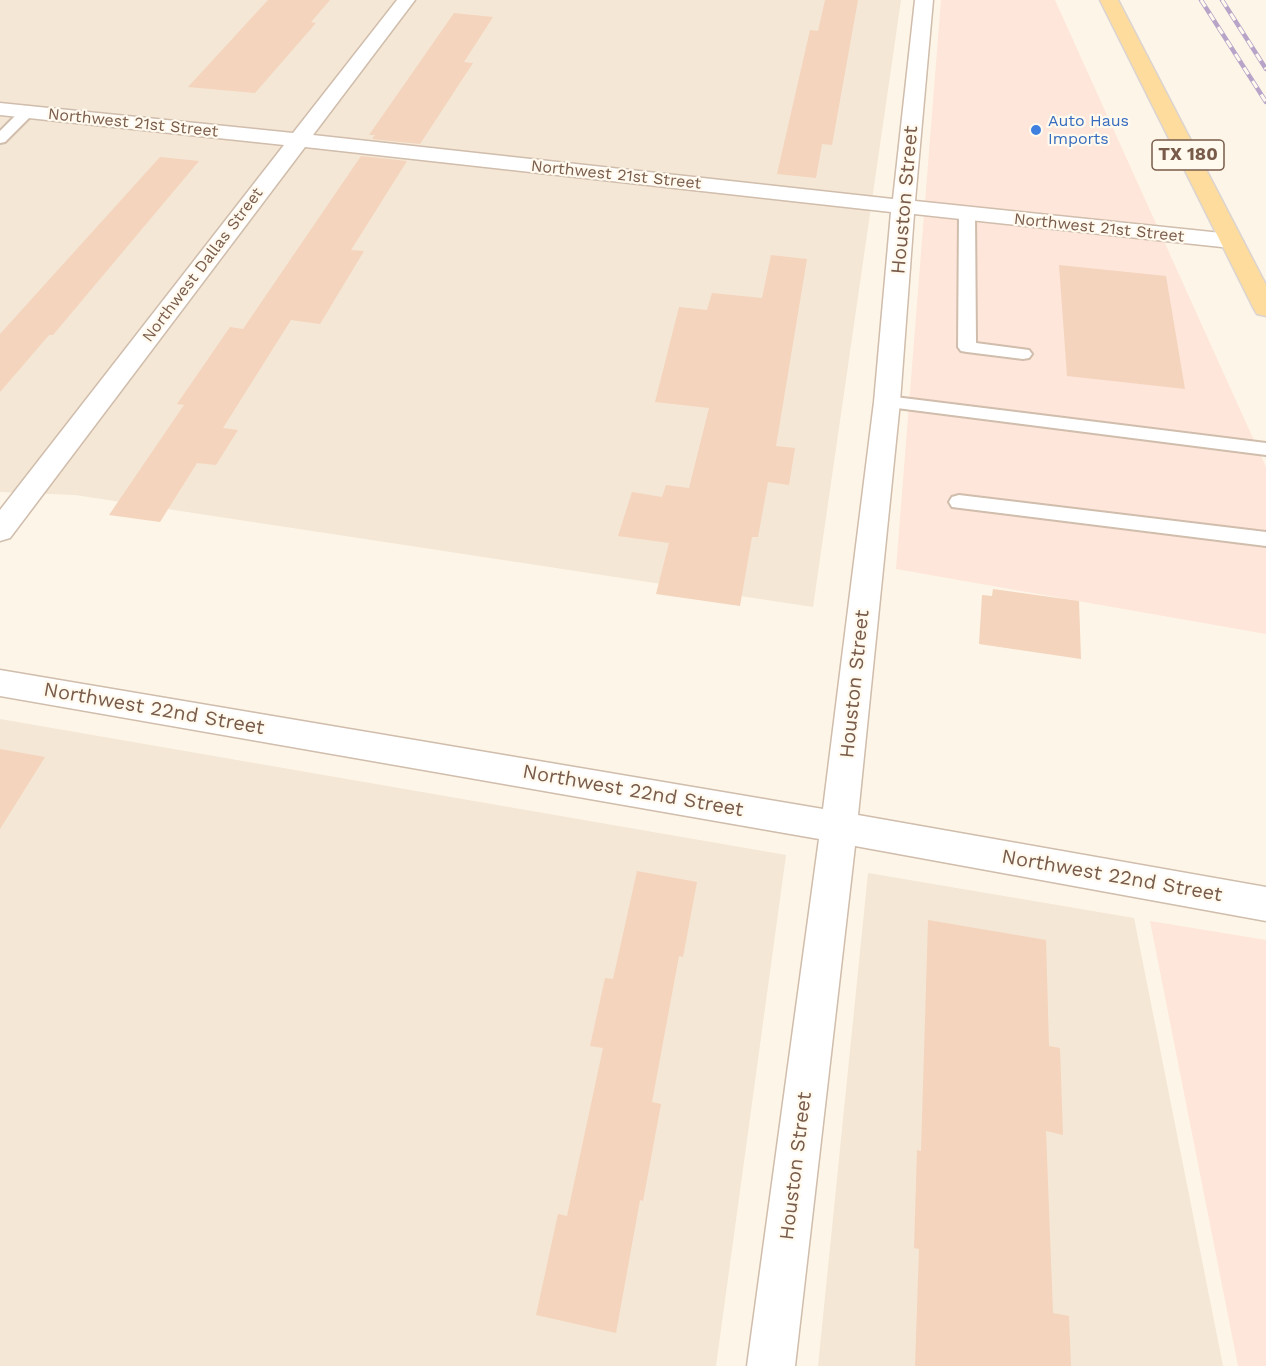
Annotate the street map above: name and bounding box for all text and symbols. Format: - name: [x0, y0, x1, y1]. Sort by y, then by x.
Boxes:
- street label: Northwest 21st Street: [47, 105, 219, 141]
- place label: Auto Haus Imports: [1048, 111, 1129, 149]
- marker: Auto Haus Imports: [1029, 123, 1043, 137]
- street label: Houston Street: [887, 125, 923, 275]
- road number: TX 180: [1152, 140, 1224, 170]
- street label: Northwest 21st Street: [530, 157, 702, 193]
- street label: Northwest Dallas Street: [139, 184, 267, 346]
- street label: Northwest 21st Street: [1013, 210, 1185, 246]
- street label: Houston Street: [835, 609, 875, 759]
- street label: Northwest 22nd Street: [42, 678, 266, 740]
- street label: Northwest 22nd Street: [521, 760, 745, 822]
- street label: Northwest 22nd Street: [1000, 845, 1224, 907]
- street label: Houston Street: [775, 1091, 817, 1241]

